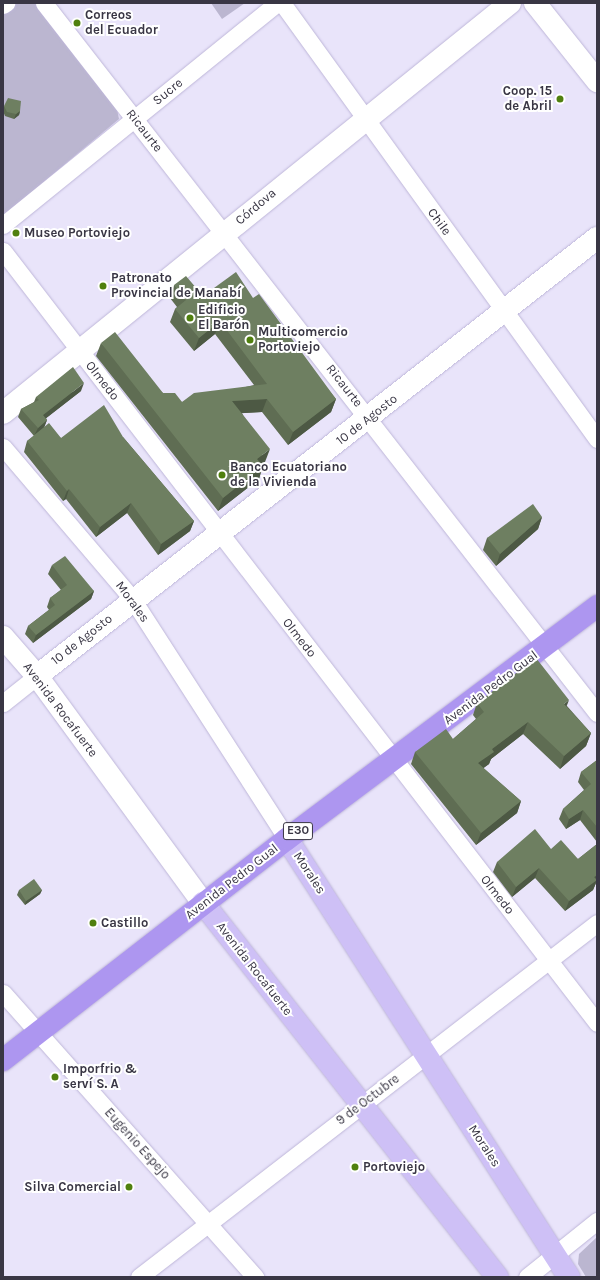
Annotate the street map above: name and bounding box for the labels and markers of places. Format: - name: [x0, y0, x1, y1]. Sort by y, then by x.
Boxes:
- place label: Correos del Ecuador: [85, 8, 158, 39]
- marker: Correos del Ecuador: [72, 18, 82, 28]
- place label: Coop. 15 de Abril: [503, 84, 552, 115]
- marker: Coop. 15 de Abril: [555, 94, 565, 104]
- place label: Museo Portoviejo: [24, 225, 130, 241]
- marker: Museo Portoviejo: [11, 228, 21, 238]
- place label: Patronato Provincial de Manabí: [111, 271, 241, 302]
- marker: Patronato Provincial de Manabí: [98, 281, 108, 291]
- place label: Edificio El Barón: [198, 303, 249, 334]
- marker: Edificio El Barón: [185, 313, 195, 323]
- place label: Multicomercio Portoviejo: [258, 325, 348, 356]
- marker: Multicomercio Portoviejo: [245, 335, 255, 345]
- place label: Banco Ecuatoriano de la Vivienda: [230, 460, 347, 491]
- marker: Banco Ecuatoriano de la Vivienda: [217, 470, 227, 480]
- place label: Castillo: [101, 915, 148, 931]
- marker: Castillo: [88, 918, 98, 928]
- place label: Imporfrio & serví S. A: [63, 1062, 137, 1093]
- marker: Imporfrio & serví S. A: [50, 1072, 60, 1082]
- place label: Portoviejo: [363, 1159, 425, 1175]
- marker: Portoviejo: [350, 1162, 360, 1172]
- place label: Silva Comercial: [24, 1179, 121, 1195]
- marker: Silva Comercial: [124, 1182, 134, 1192]

